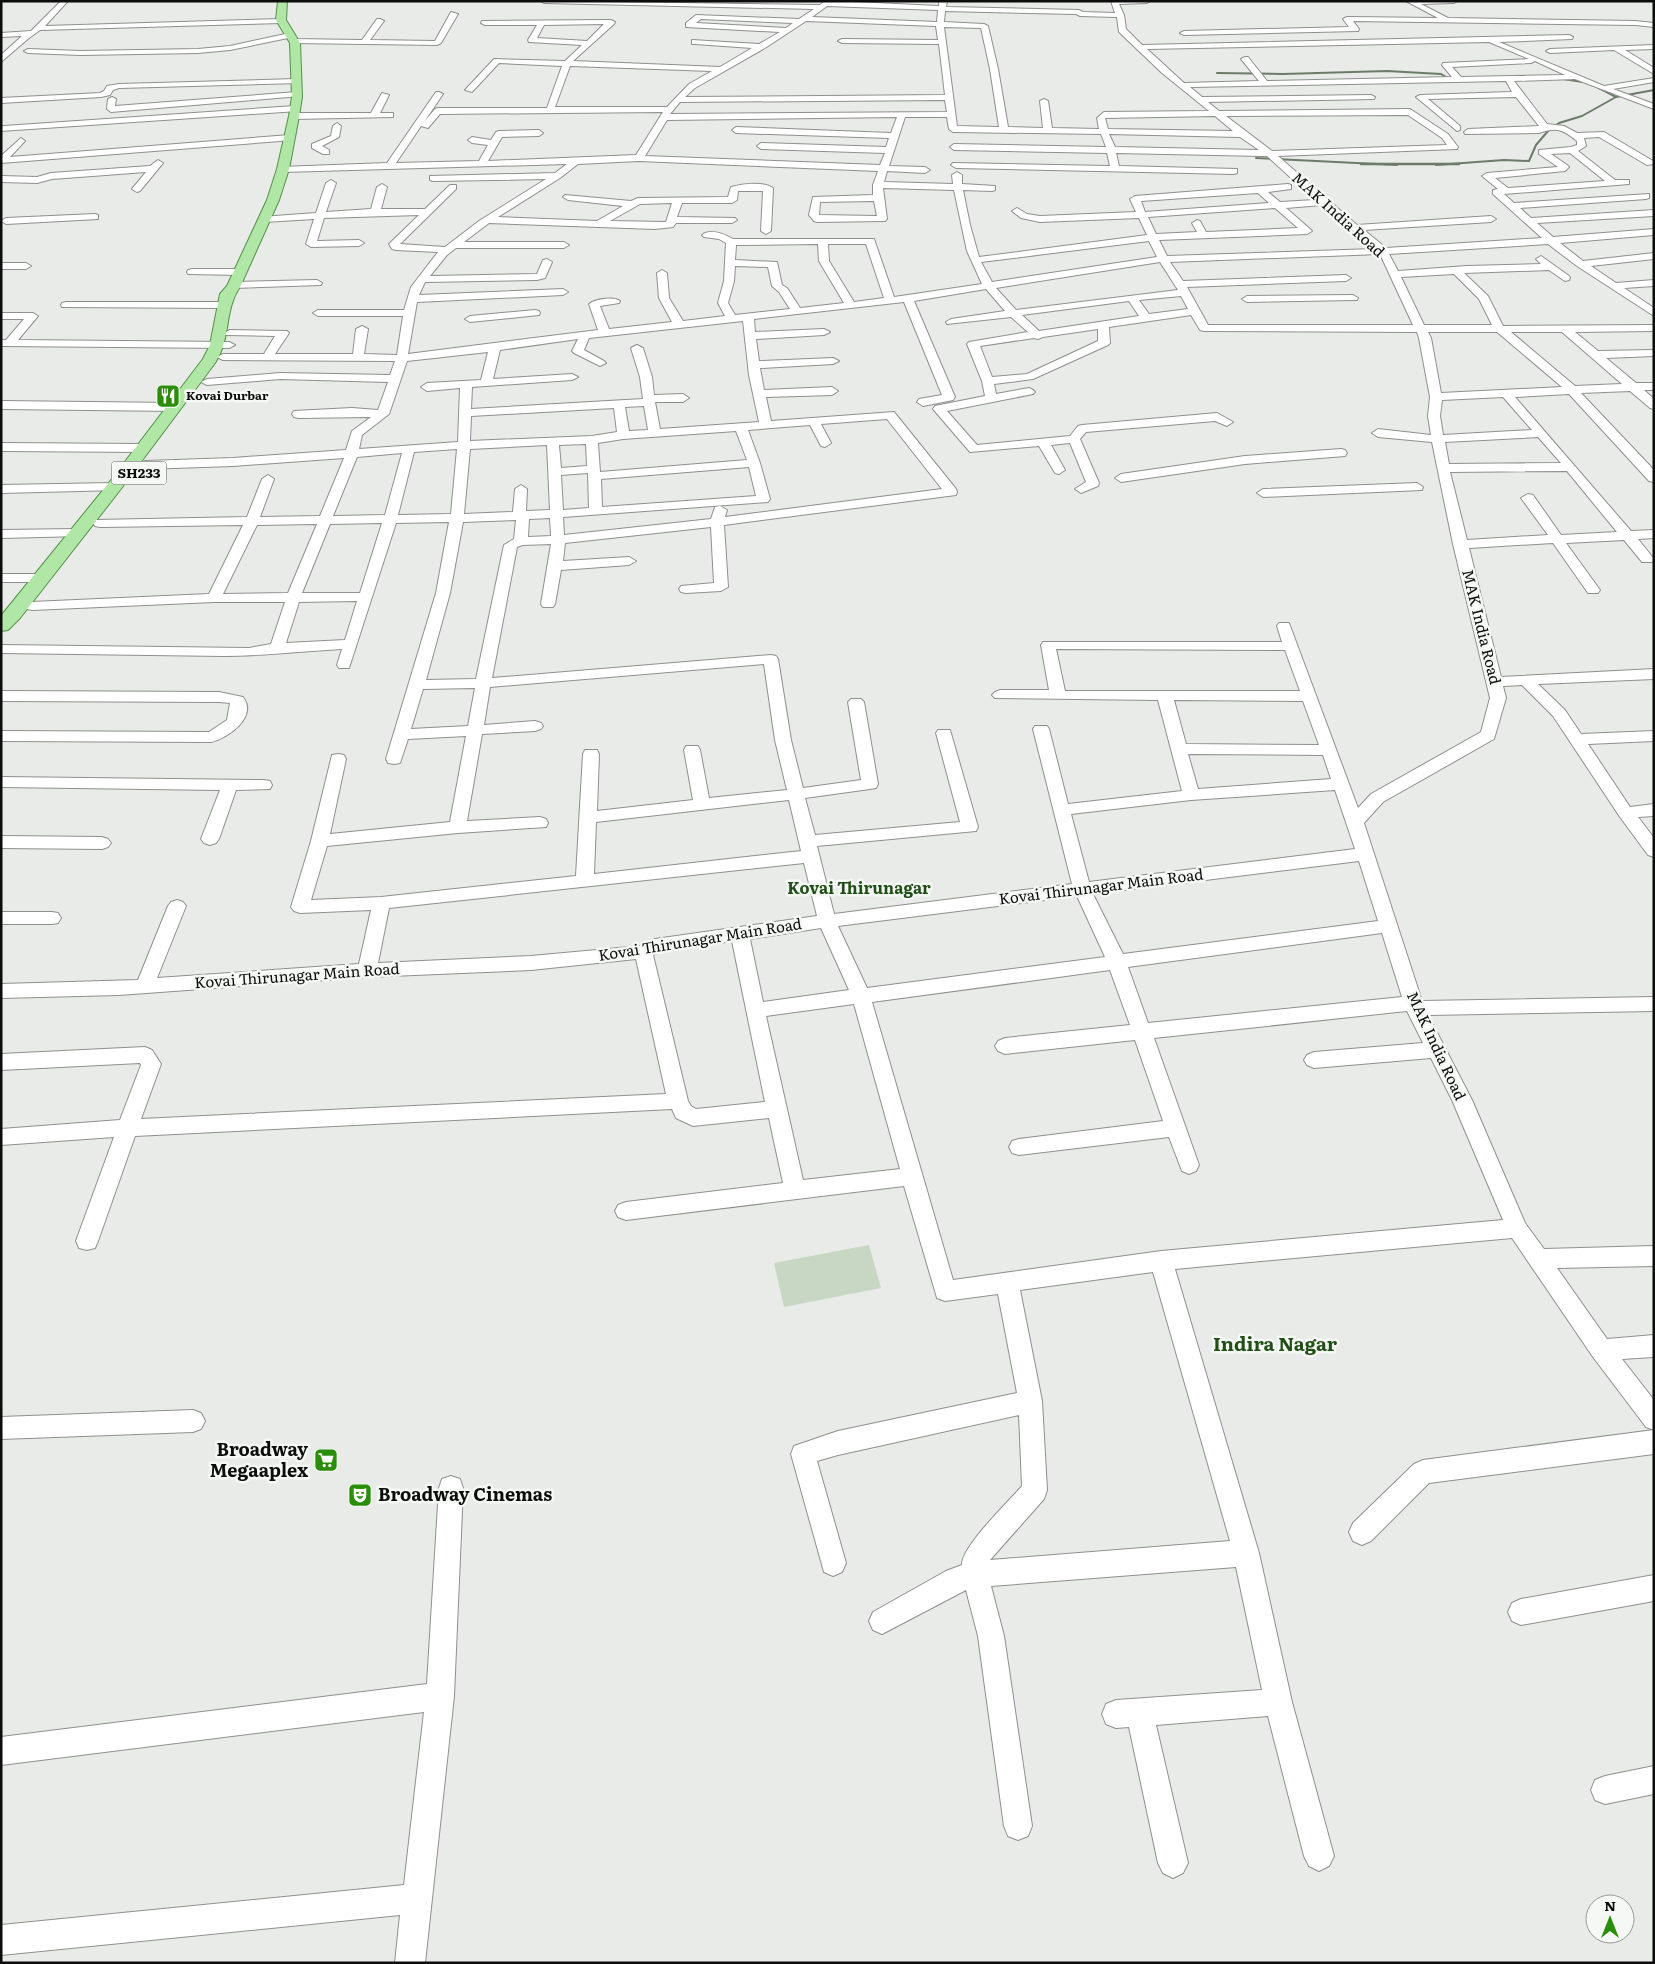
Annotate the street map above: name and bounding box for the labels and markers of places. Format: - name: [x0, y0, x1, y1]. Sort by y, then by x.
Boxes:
- restaurant icon: Kovai Durbar: [155, 383, 181, 409]
- place label: Kovai Durbar: [186, 386, 269, 404]
- place label: Broadway Megaaplex: [210, 1435, 308, 1483]
- supermarket icon: Broadway Megaaplex: [313, 1447, 339, 1473]
- place label: Broadway Cinemas: [378, 1480, 552, 1507]
- theatre icon: Broadway Cinemas: [347, 1482, 373, 1508]

